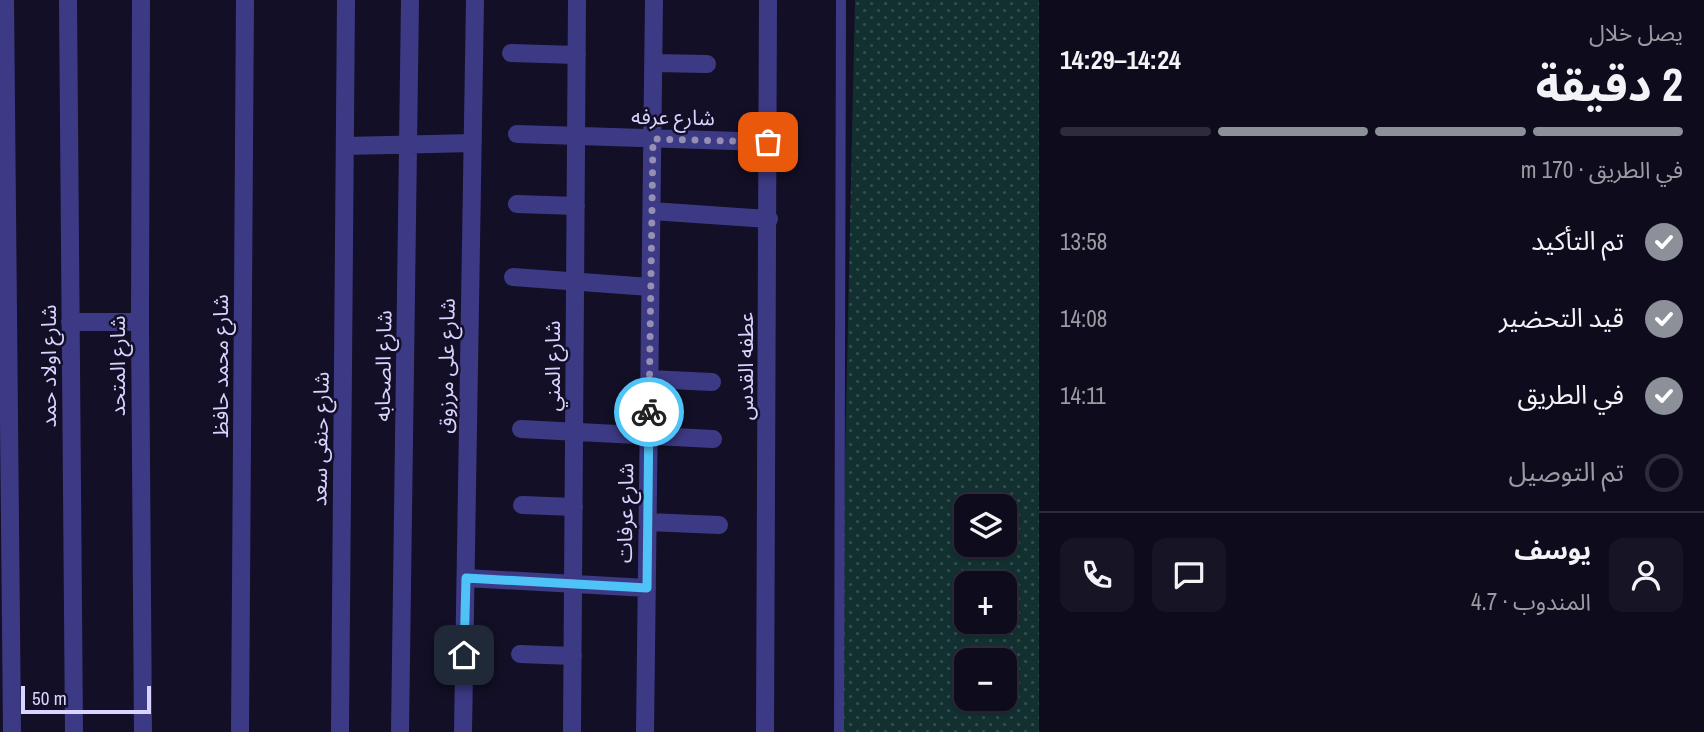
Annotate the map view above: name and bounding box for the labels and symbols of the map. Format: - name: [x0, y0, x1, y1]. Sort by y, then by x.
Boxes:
- street label: شارع عرفه: [631, 102, 715, 133]
- pin: [738, 112, 798, 172]
- street label: شارع محمد حافظ: [206, 294, 236, 438]
- street label: شارع على مرزوق: [430, 298, 463, 434]
- street label: شارع اولاد حمد: [34, 305, 64, 427]
- street label: شارع الصحابه: [368, 310, 399, 422]
- street label: عطفه القدس: [731, 312, 760, 420]
- street label: شارع المتحد: [103, 316, 133, 416]
- street label: شارع المني: [538, 321, 568, 411]
- street label: شارع حنفى سعد: [304, 371, 337, 507]
- courier: [614, 377, 684, 447]
- street label: شارع عرفات: [610, 463, 641, 563]
- pin: [434, 625, 494, 685]
- scale bar: [21, 683, 150, 715]

